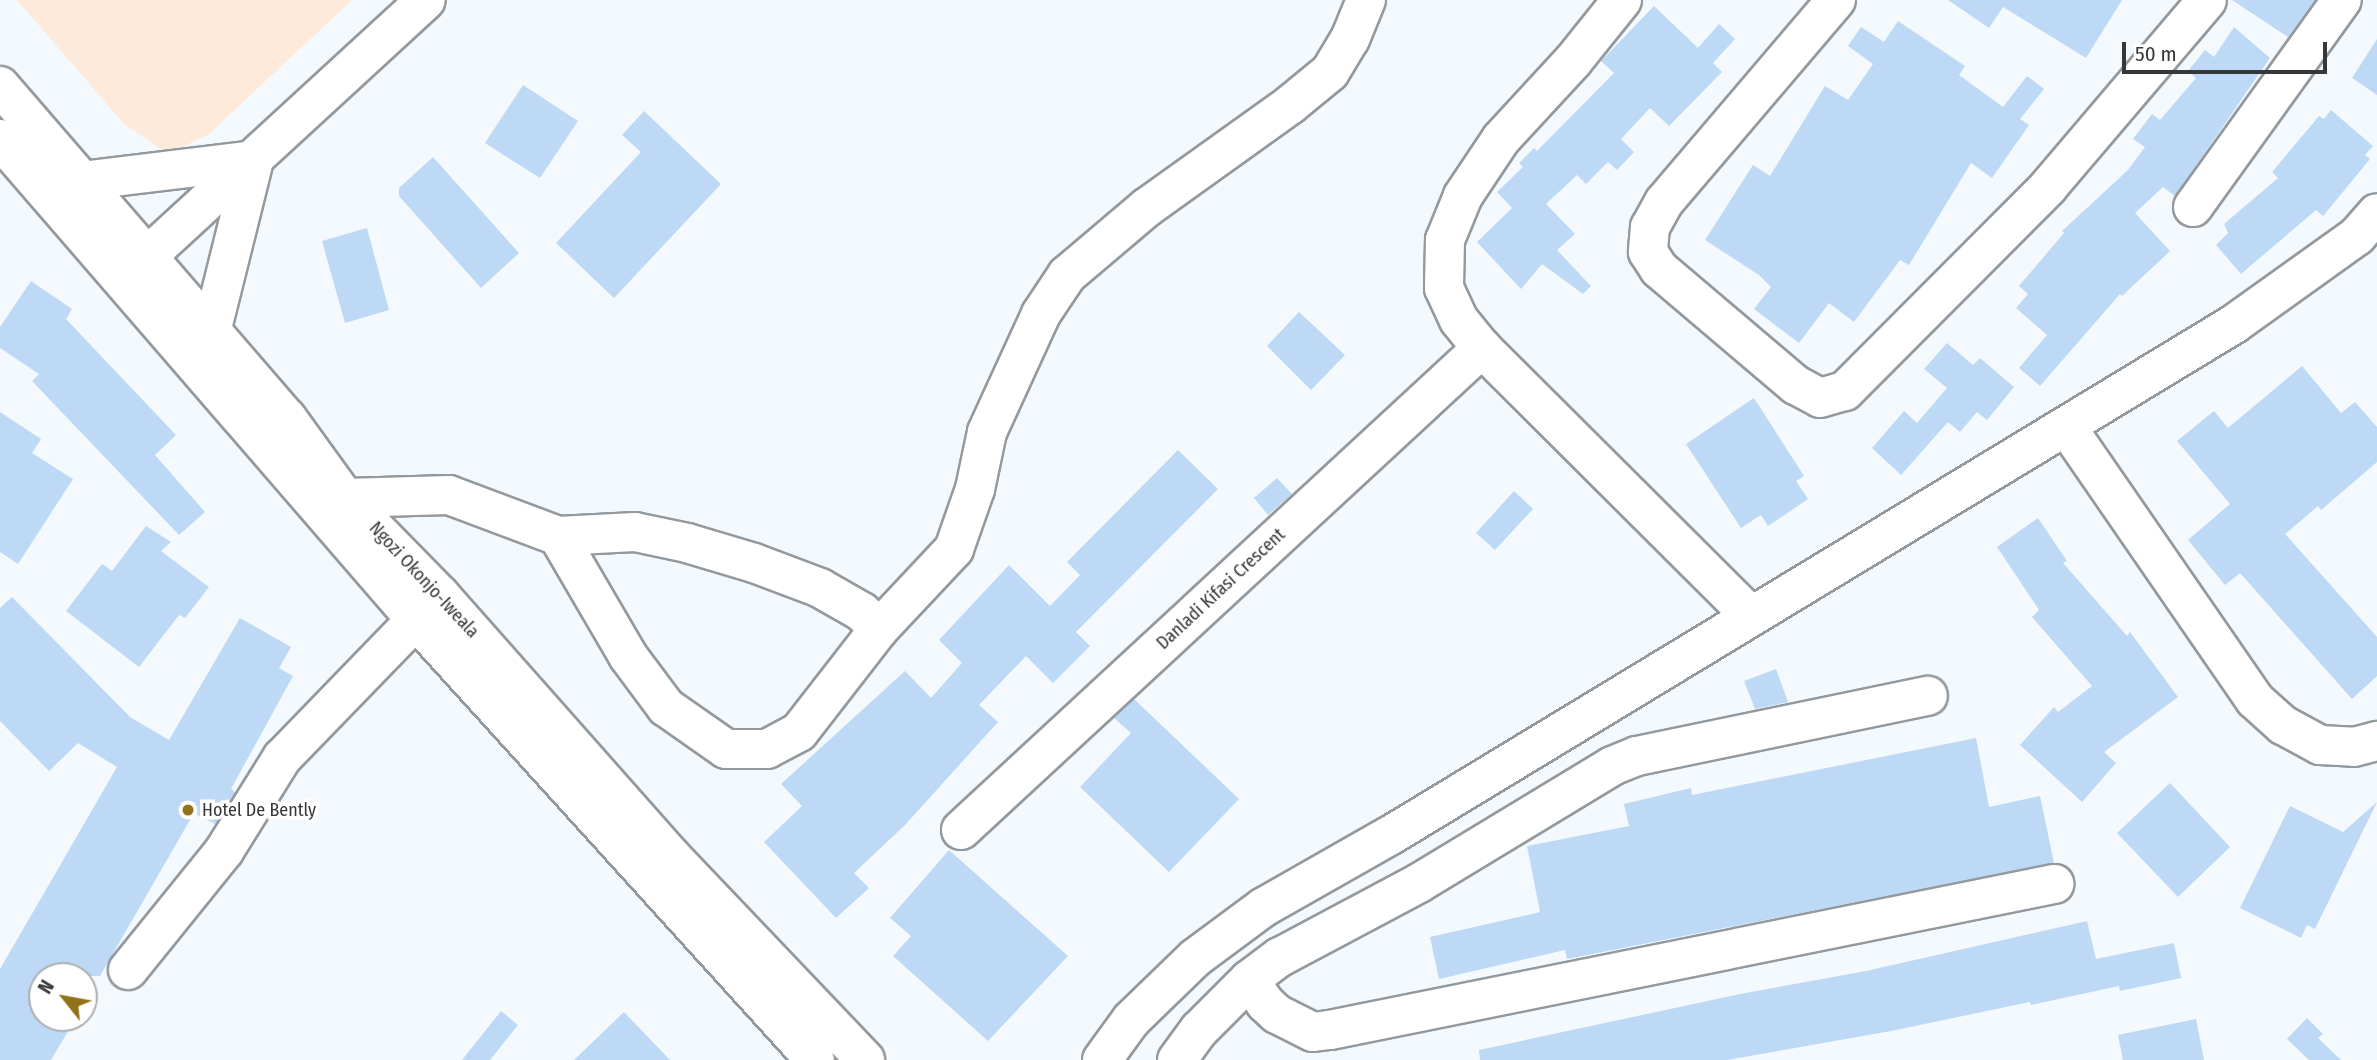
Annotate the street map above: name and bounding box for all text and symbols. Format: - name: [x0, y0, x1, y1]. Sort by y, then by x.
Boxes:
- scale bar: [2125, 28, 2330, 72]
- text: 50 m: [2135, 41, 2177, 67]
- street label: Ngozi Okonjo-Iweala: [365, 517, 483, 643]
- street label: Danladi Kifasi Crescent: [1152, 524, 1290, 654]
- place label: Hotel De Bently: [202, 799, 316, 821]
- marker: Hotel De Bently: [180, 802, 196, 818]
- north arrow: [28, 962, 98, 1032]
- text: N: [33, 976, 59, 998]

